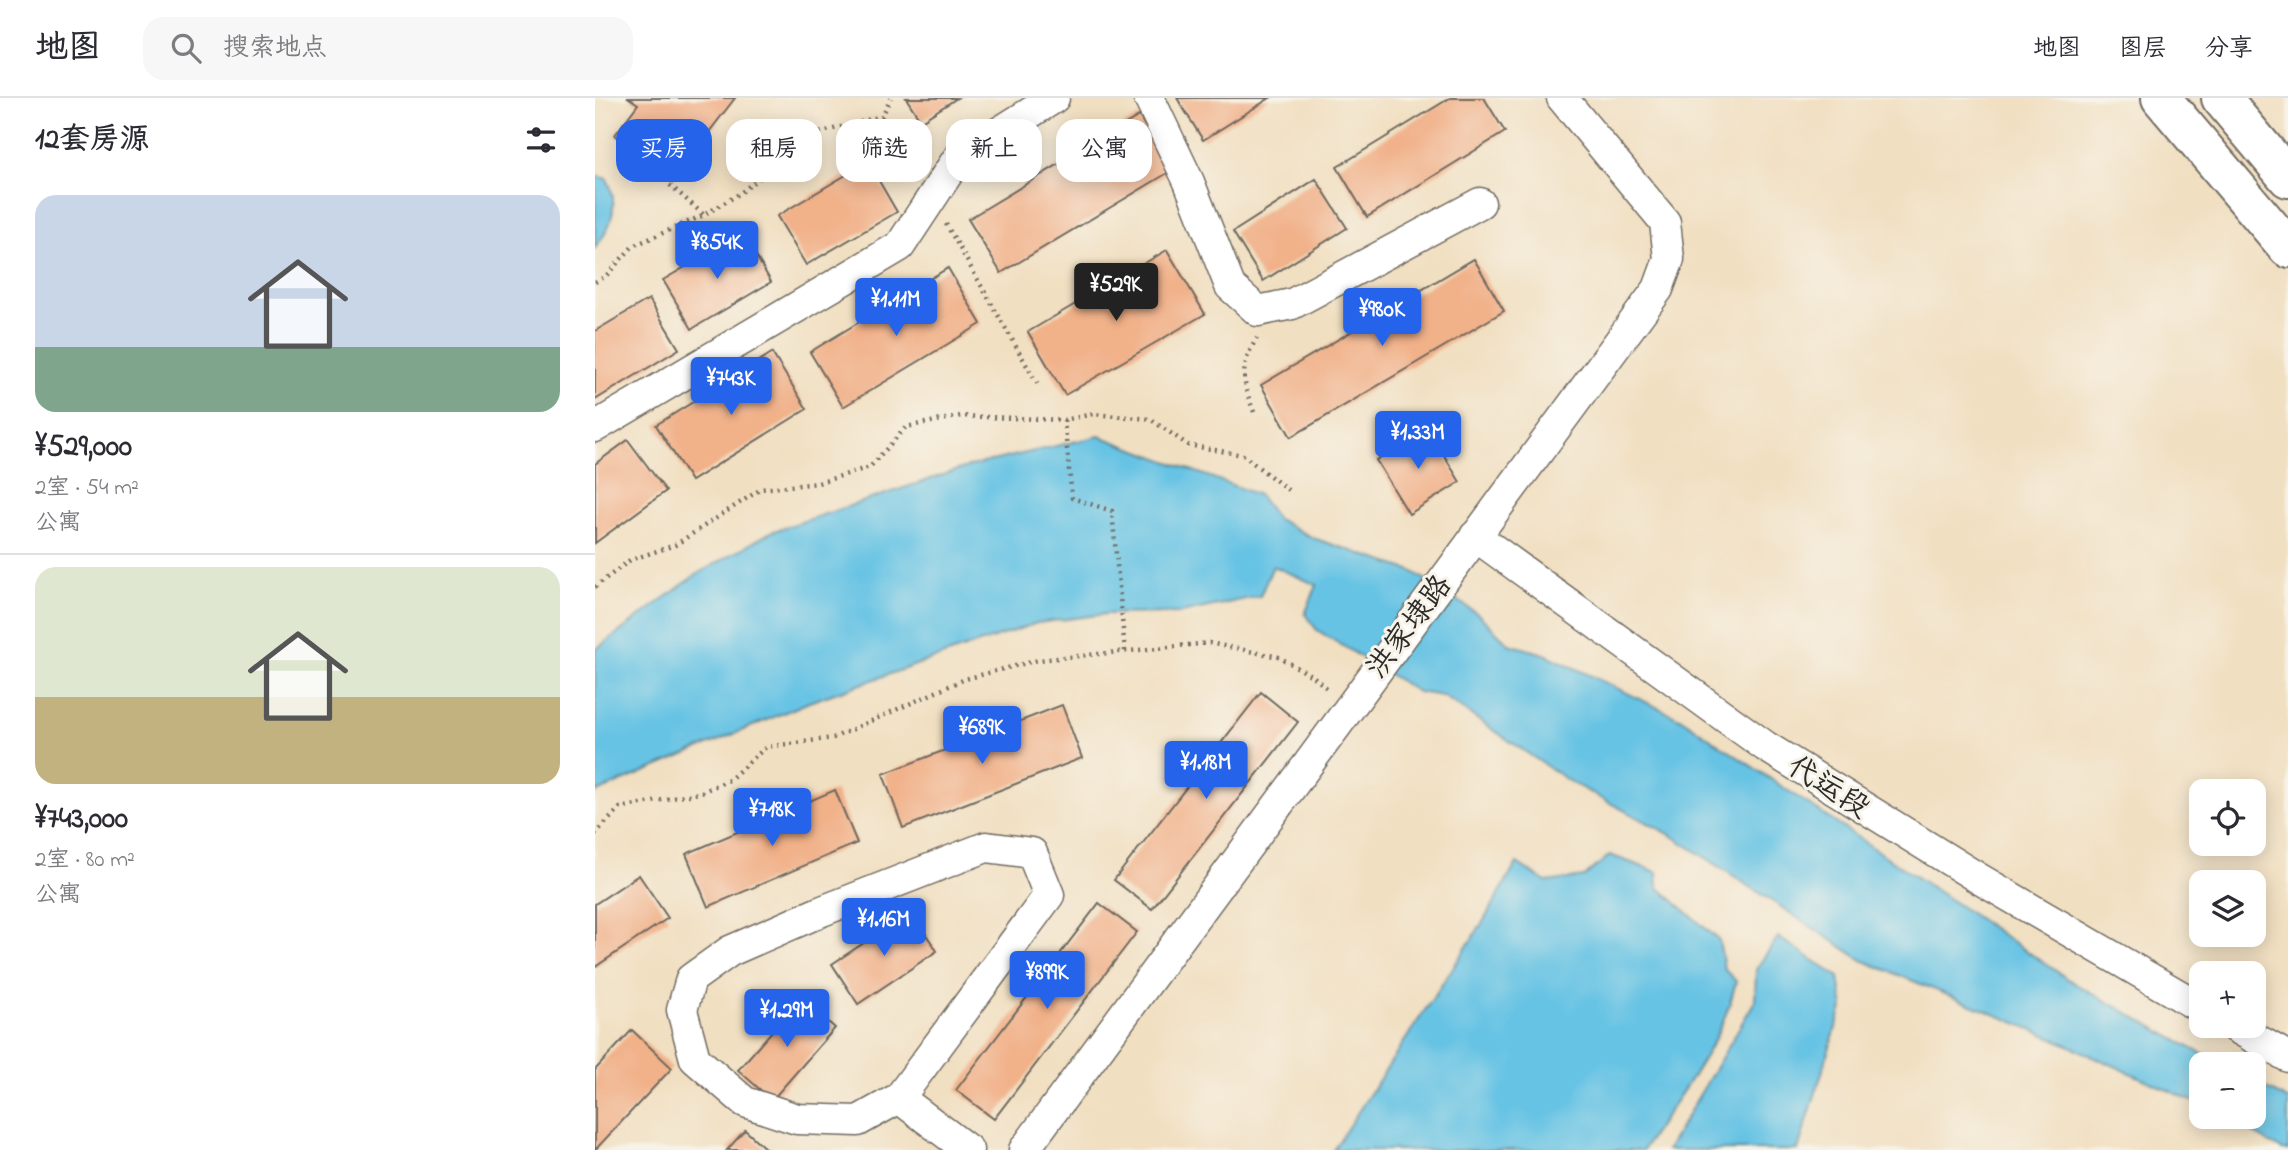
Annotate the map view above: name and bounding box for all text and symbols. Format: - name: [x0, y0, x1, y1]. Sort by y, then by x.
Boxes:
- search box: [143, 17, 633, 80]
- text: 地图: [35, 25, 101, 73]
- icon: search: [167, 29, 205, 67]
- text: 搜索地点: [223, 30, 327, 68]
- text: 地图: [2033, 32, 2081, 67]
- text: 图层: [2119, 32, 2167, 67]
- text: 分享: [2205, 32, 2253, 67]
- text: 12套房源: [35, 119, 149, 163]
- chip: 买房: [616, 119, 712, 182]
- chip: 租房: [726, 119, 822, 182]
- chip: 筛选: [836, 119, 932, 182]
- chip: 新上: [946, 119, 1042, 182]
- chip: 公寓: [1056, 119, 1152, 182]
- icon: filters: [522, 121, 560, 159]
- pin: ¥854K: [668, 222, 766, 281]
- text: ¥854K: [691, 227, 743, 260]
- icon: home: [235, 241, 361, 367]
- pin: ¥529K: [1067, 264, 1165, 323]
- text: ¥529K: [1090, 269, 1142, 302]
- pin: ¥1.11M: [839, 278, 953, 338]
- text: ¥1.11M: [871, 284, 921, 317]
- pin: ¥980K: [1333, 288, 1431, 348]
- text: ¥980K: [1359, 294, 1405, 327]
- pin: ¥743K: [682, 358, 780, 417]
- text: ¥743K: [707, 363, 755, 396]
- pin: ¥1.33M: [1361, 412, 1475, 471]
- text: ¥1.33M: [1391, 417, 1445, 450]
- text: ¥529,000: [35, 426, 132, 470]
- text: 2室 · 54 m²: [35, 472, 139, 505]
- text: 公寓: [35, 507, 81, 540]
- street label: 洪家埭路: [1357, 567, 1464, 689]
- icon: home: [235, 613, 361, 739]
- pin: ¥689K: [933, 706, 1031, 766]
- text: ¥689K: [959, 712, 1005, 745]
- pin: ¥1.18M: [1149, 742, 1263, 801]
- street label: 代运段: [1778, 746, 1877, 831]
- text: ¥1.18M: [1181, 747, 1231, 780]
- map controls: [2189, 779, 2266, 1129]
- button: locate: [2189, 779, 2266, 856]
- pin: ¥718K: [723, 788, 821, 848]
- text: ¥718K: [749, 794, 795, 827]
- text: ¥743,000: [35, 798, 128, 842]
- text: 2室 · 80 m²: [35, 844, 135, 877]
- button: layers: [2189, 870, 2266, 947]
- text: 公寓: [35, 879, 81, 912]
- pin: ¥1.16M: [827, 898, 941, 958]
- text: ¥1.16M: [858, 904, 910, 937]
- pin: ¥899K: [998, 951, 1096, 1011]
- text: ¥899K: [1026, 957, 1068, 990]
- button: +: [2189, 961, 2266, 1038]
- pin: ¥1.29M: [730, 990, 844, 1049]
- text: ¥1.29M: [760, 995, 814, 1028]
- button: −: [2189, 1052, 2266, 1129]

